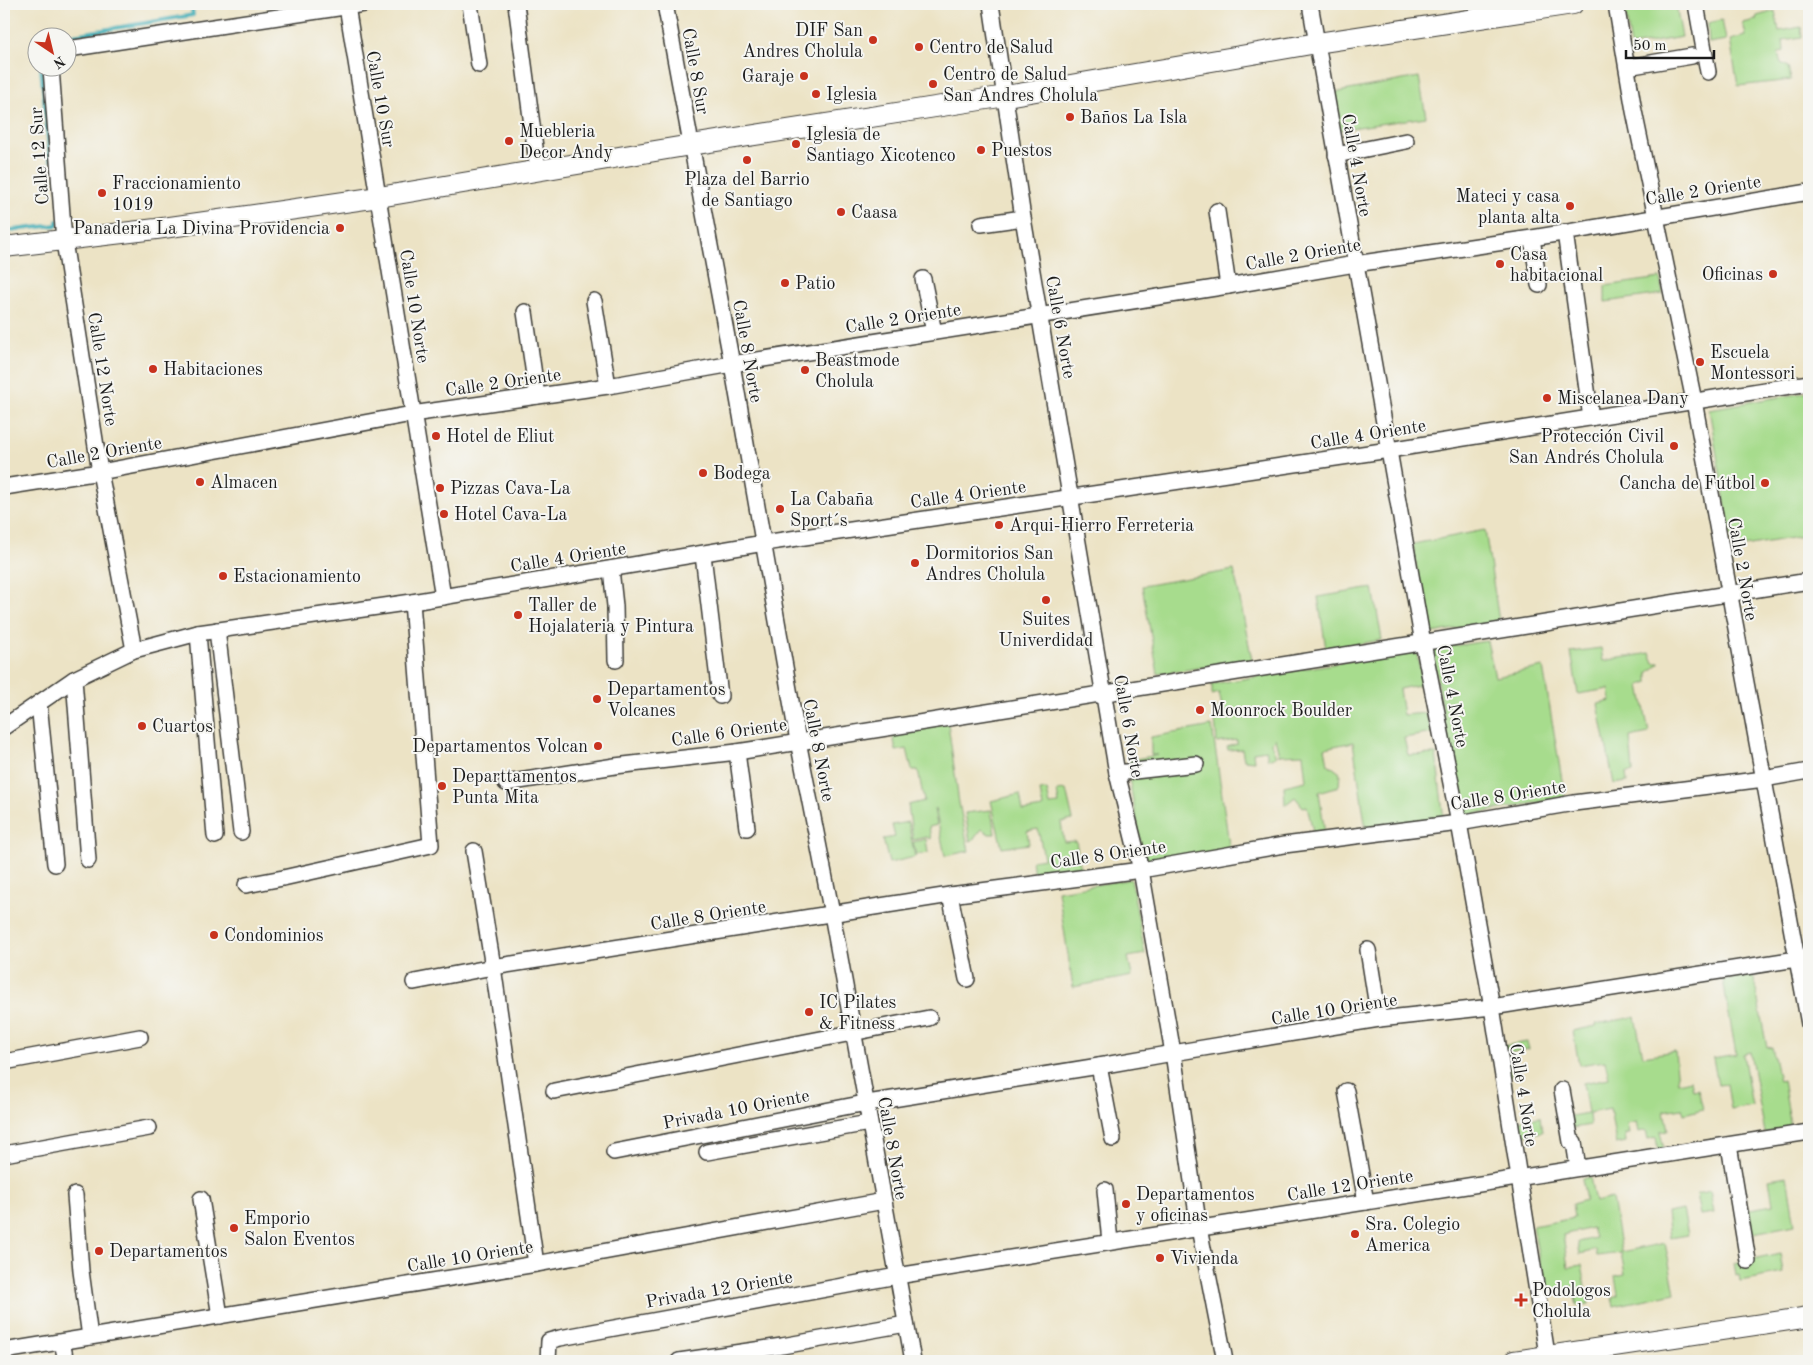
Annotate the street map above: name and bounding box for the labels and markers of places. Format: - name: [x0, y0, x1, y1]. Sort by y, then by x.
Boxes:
- place label: DIF San Andres Cholula: [743, 22, 863, 61]
- marker: DIF San Andres Cholula: [867, 34, 879, 46]
- place label: Centro de Salud: [929, 39, 1053, 57]
- marker: Centro de Salud: [913, 41, 925, 53]
- place label: Centro de Salud San Andres Cholula: [943, 66, 1098, 105]
- place label: Garaje: [742, 68, 794, 86]
- marker: Garaje: [798, 70, 810, 82]
- marker: Centro de Salud San Andres Cholula: [927, 78, 939, 90]
- place label: Iglesia: [826, 86, 878, 104]
- marker: Iglesia: [810, 88, 822, 100]
- place label: Baños La Isla: [1080, 109, 1188, 127]
- marker: Baños La Isla: [1064, 111, 1076, 123]
- place label: Muebleria Decor Andy: [519, 123, 613, 162]
- place label: Iglesia de Santiago Xicotenco: [806, 126, 956, 165]
- marker: Muebleria Decor Andy: [503, 135, 515, 147]
- marker: Iglesia de Santiago Xicotenco: [790, 138, 802, 150]
- place label: Puestos: [991, 142, 1052, 160]
- marker: Puestos: [975, 144, 987, 156]
- marker: Plaza del Barrio de Santiago: [741, 154, 753, 166]
- place label: Plaza del Barrio de Santiago: [684, 171, 810, 210]
- place label: Fraccionamiento 1019: [112, 175, 241, 214]
- marker: Fraccionamiento 1019: [96, 187, 108, 199]
- place label: Mateci y casa planta alta: [1456, 188, 1560, 227]
- marker: Mateci y casa planta alta: [1564, 200, 1576, 212]
- place label: Caasa: [851, 204, 898, 222]
- marker: Caasa: [835, 206, 847, 218]
- place label: Panaderia La Divina Providencia: [73, 220, 330, 238]
- marker: Panaderia La Divina Providencia: [334, 222, 346, 234]
- place label: Casa habitacional: [1510, 246, 1603, 285]
- marker: Casa habitacional: [1494, 258, 1506, 270]
- place label: Oficinas: [1702, 266, 1763, 284]
- marker: Oficinas: [1767, 268, 1779, 280]
- place label: Patio: [795, 275, 835, 293]
- marker: Patio: [779, 277, 791, 289]
- place label: Escuela Montessori: [1710, 344, 1795, 383]
- place label: Beastmode Cholula: [815, 352, 900, 391]
- marker: Escuela Montessori: [1694, 356, 1706, 368]
- place label: Habitaciones: [163, 361, 263, 379]
- marker: Habitaciones: [147, 363, 159, 375]
- marker: Beastmode Cholula: [799, 364, 811, 376]
- place label: Miscelanea Dany: [1557, 390, 1689, 408]
- marker: Miscelanea Dany: [1541, 392, 1553, 404]
- place label: Hotel de Eliut: [446, 428, 554, 446]
- place label: Protección Civil San Andrés Cholula: [1509, 428, 1664, 467]
- marker: Hotel de Eliut: [430, 430, 442, 442]
- marker: Protección Civil San Andrés Cholula: [1668, 440, 1680, 452]
- place label: Bodega: [713, 465, 771, 483]
- marker: Bodega: [697, 467, 709, 479]
- place label: Almacen: [210, 474, 278, 492]
- place label: Cancha de Fútbol: [1619, 475, 1755, 493]
- marker: Almacen: [194, 476, 206, 488]
- marker: Cancha de Fútbol: [1759, 477, 1771, 489]
- place label: Pizzas Cava-La: [450, 480, 571, 498]
- marker: Pizzas Cava-La: [434, 482, 446, 494]
- place label: La Cabaña Sport´s: [790, 491, 874, 530]
- marker: La Cabaña Sport´s: [774, 503, 786, 515]
- place label: Hotel Cava-La: [454, 506, 568, 524]
- marker: Hotel Cava-La: [438, 508, 450, 520]
- place label: Arqui-Hierro Ferreteria: [1009, 517, 1194, 535]
- marker: Arqui-Hierro Ferreteria: [993, 519, 1005, 531]
- place label: Dormitorios San Andres Cholula: [925, 545, 1054, 584]
- marker: Dormitorios San Andres Cholula: [909, 557, 921, 569]
- place label: Estacionamiento: [233, 568, 361, 586]
- marker: Estacionamiento: [217, 570, 229, 582]
- marker: Suites Univerdidad: [1040, 594, 1052, 606]
- place label: Taller de Hojalateria y Pintura: [528, 597, 694, 636]
- marker: Taller de Hojalateria y Pintura: [512, 609, 524, 621]
- place label: Suites Univerdidad: [999, 611, 1093, 650]
- place label: Departamentos Volcanes: [607, 681, 726, 720]
- marker: Departamentos Volcanes: [591, 693, 603, 705]
- place label: Moonrock Boulder: [1210, 702, 1353, 720]
- marker: Moonrock Boulder: [1194, 704, 1206, 716]
- place label: Cuartos: [152, 718, 213, 736]
- marker: Cuartos: [136, 720, 148, 732]
- place label: Departamentos Volcan: [412, 738, 588, 756]
- marker: Departamentos Volcan: [592, 740, 604, 752]
- place label: Departtamentos Punta Mita: [452, 768, 577, 807]
- marker: Departtamentos Punta Mita: [436, 780, 448, 792]
- place label: Condominios: [224, 927, 324, 945]
- marker: Condominios: [208, 929, 220, 941]
- place label: IC Pilates & Fitness: [819, 994, 897, 1033]
- marker: IC Pilates & Fitness: [803, 1006, 815, 1018]
- place label: Departamentos y oficinas: [1136, 1186, 1255, 1225]
- marker: Departamentos y oficinas: [1120, 1198, 1132, 1210]
- place label: Emporio Salon Eventos: [244, 1210, 355, 1249]
- place label: Sra. Colegio America: [1365, 1216, 1460, 1255]
- marker: Emporio Salon Eventos: [228, 1222, 240, 1234]
- marker: Sra. Colegio America: [1349, 1228, 1361, 1240]
- place label: Departamentos: [109, 1243, 228, 1261]
- marker: Departamentos: [93, 1245, 105, 1257]
- place label: Vivienda: [1170, 1250, 1239, 1268]
- marker: Vivienda: [1154, 1252, 1166, 1264]
- place label: Podologos Cholula: [1532, 1282, 1611, 1321]
- marker: Podologos Cholula: [1514, 1293, 1528, 1307]

